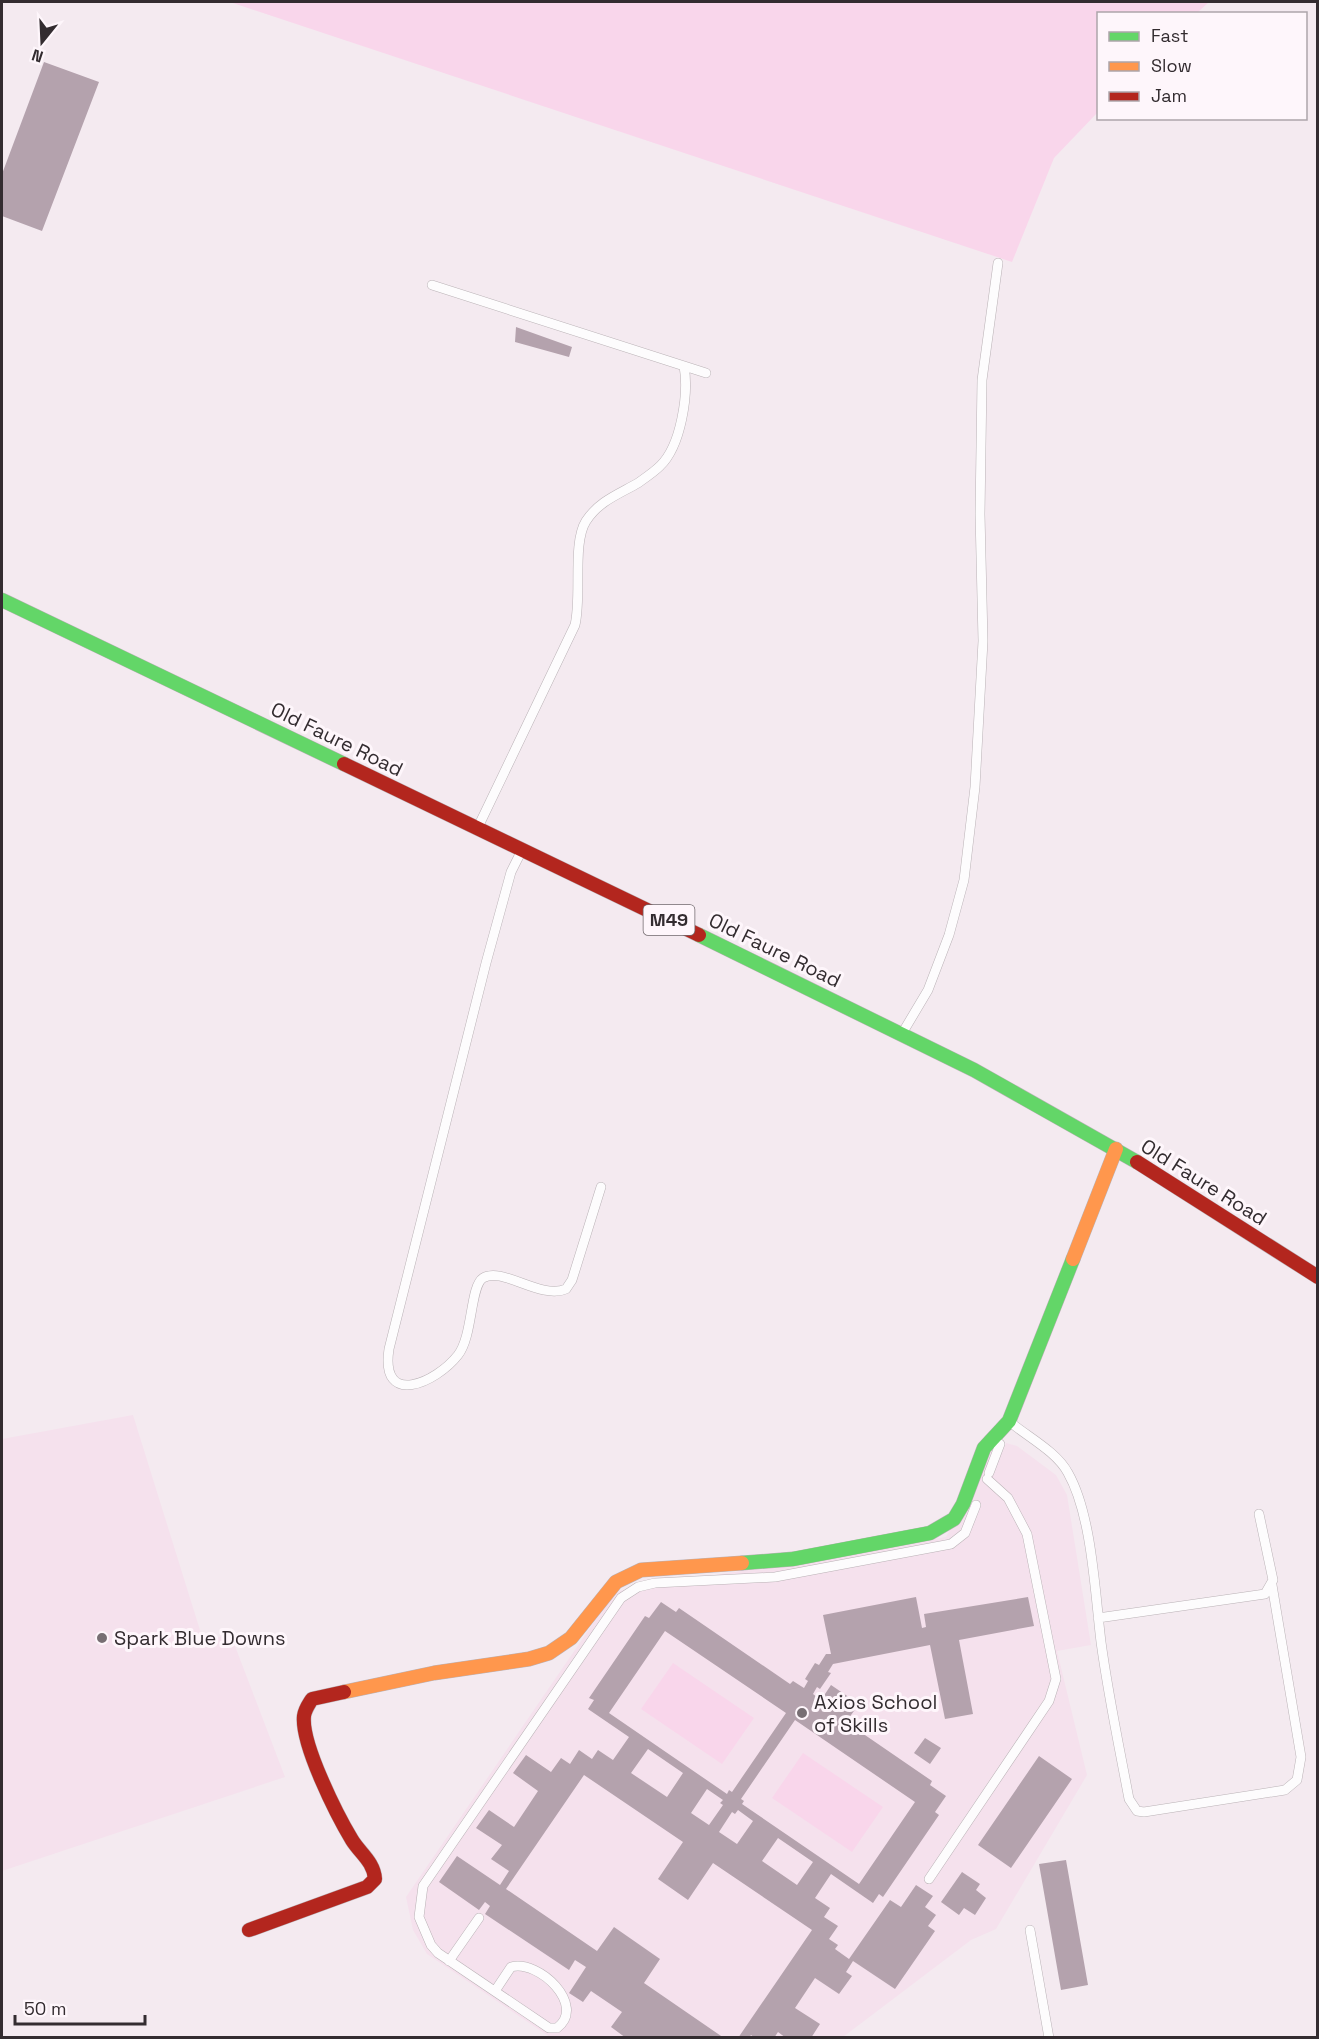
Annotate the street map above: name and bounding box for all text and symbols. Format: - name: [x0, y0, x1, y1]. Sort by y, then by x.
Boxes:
- north arrow: [12, 12, 72, 72]
- legend: [1097, 12, 1307, 120]
- text: Fast: [1151, 24, 1188, 47]
- text: N: [29, 44, 46, 67]
- text: Slow: [1151, 54, 1192, 77]
- text: Jam: [1151, 84, 1187, 107]
- street label: Old Faure Road: [267, 696, 407, 782]
- road number: M49: [644, 905, 694, 935]
- street label: Old Faure Road: [705, 907, 845, 993]
- street label: Old Faure Road: [1136, 1133, 1272, 1231]
- place label: Spark Blue Downs: [114, 1625, 286, 1651]
- marker: Spark Blue Downs: [95, 1631, 109, 1645]
- place label: Axios School of Skills: [814, 1689, 938, 1738]
- marker: Axios School of Skills: [795, 1706, 809, 1720]
- scale bar: [15, 1988, 146, 2026]
- text: 50 m: [24, 1997, 66, 2020]

